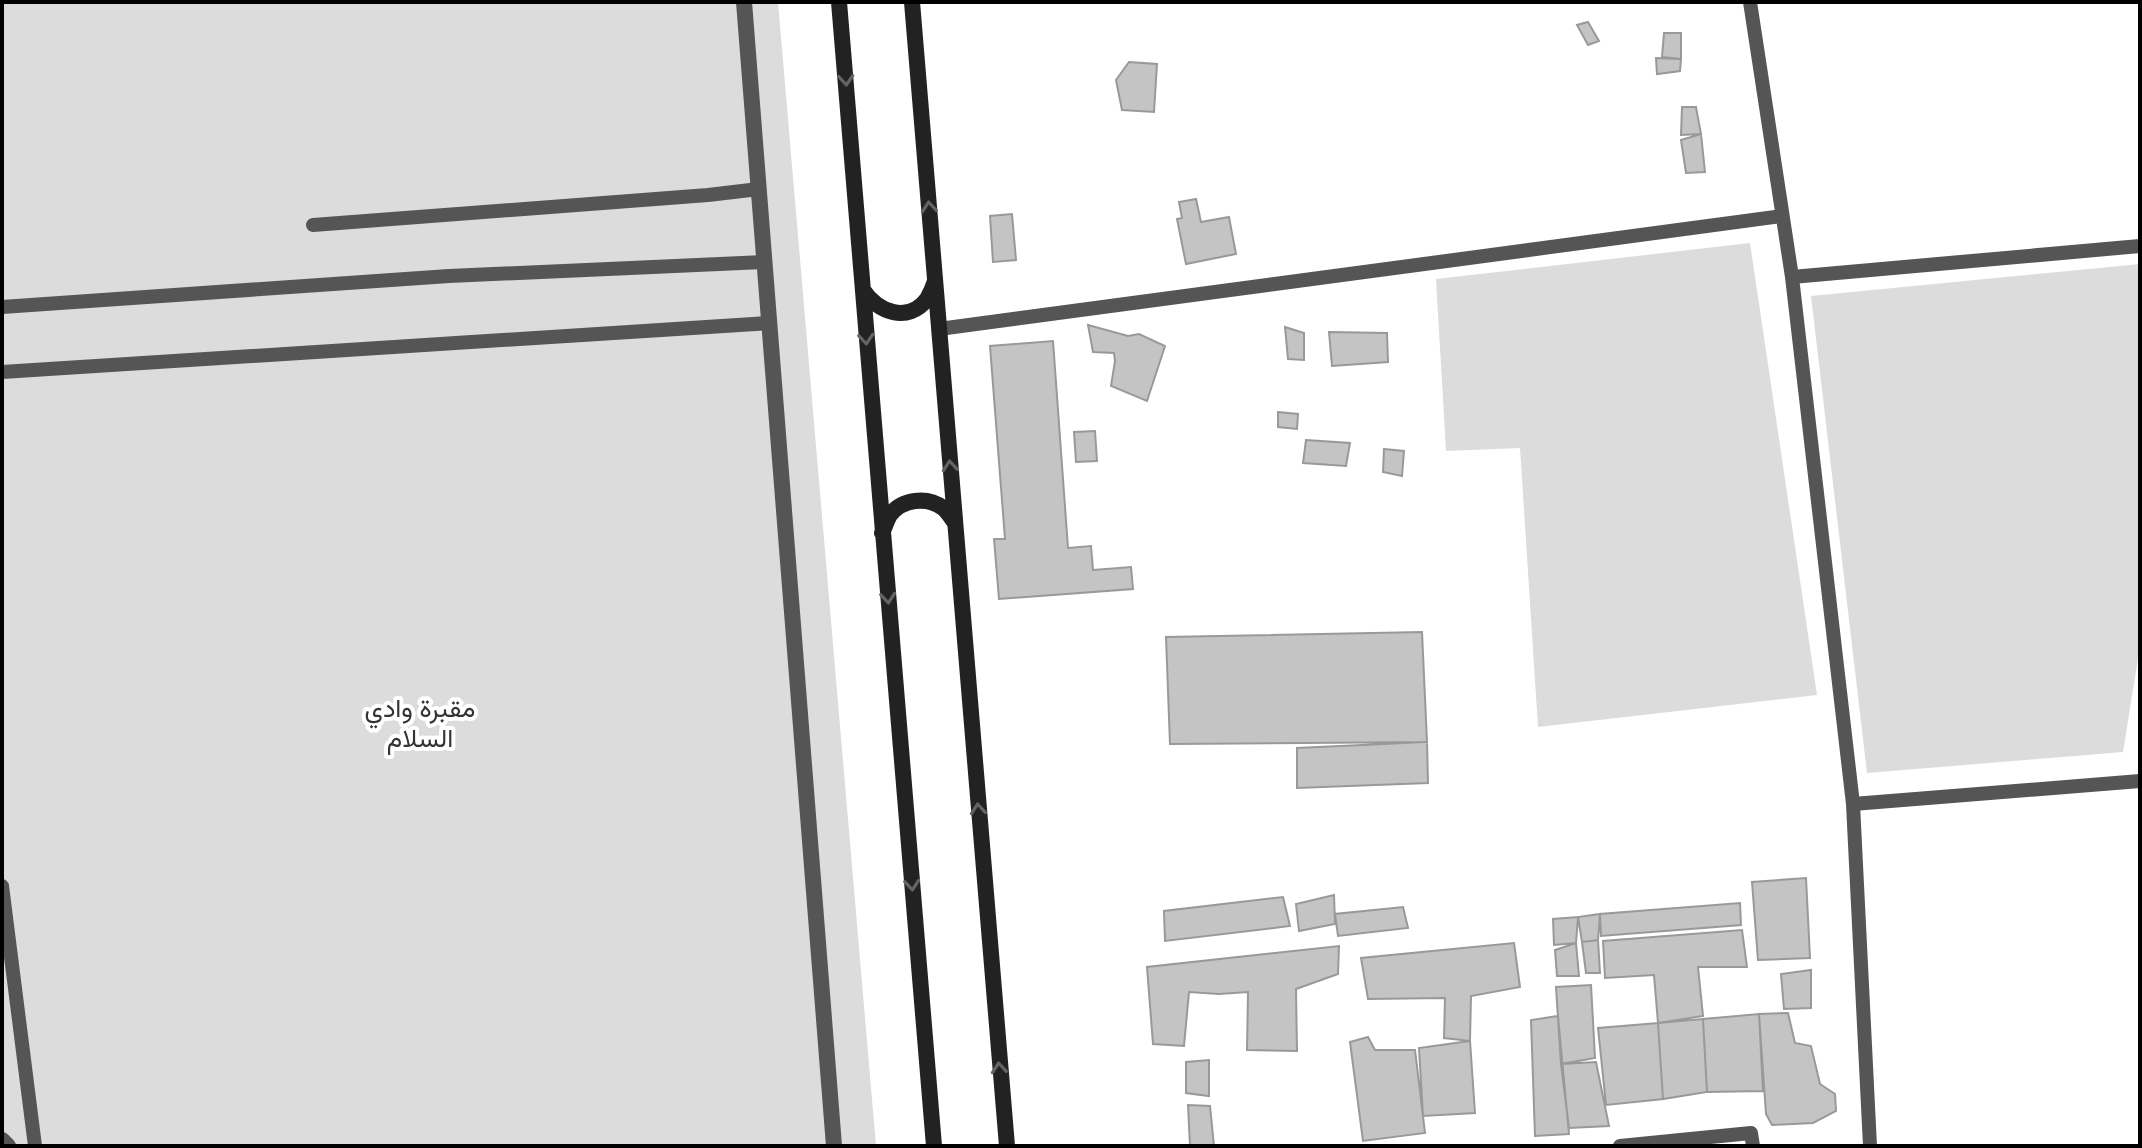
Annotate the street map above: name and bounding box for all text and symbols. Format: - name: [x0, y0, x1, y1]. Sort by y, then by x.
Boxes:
- one-way arrow: [837, 74, 854, 87]
- one-way arrow: [921, 200, 938, 213]
- one-way arrow: [857, 333, 874, 346]
- one-way arrow: [942, 459, 959, 472]
- one-way arrow: [879, 592, 896, 605]
- park label: مقبرة وادي السلام: [365, 693, 475, 755]
- one-way arrow: [970, 802, 987, 815]
- one-way arrow: [904, 879, 921, 892]
- one-way arrow: [991, 1061, 1008, 1074]

